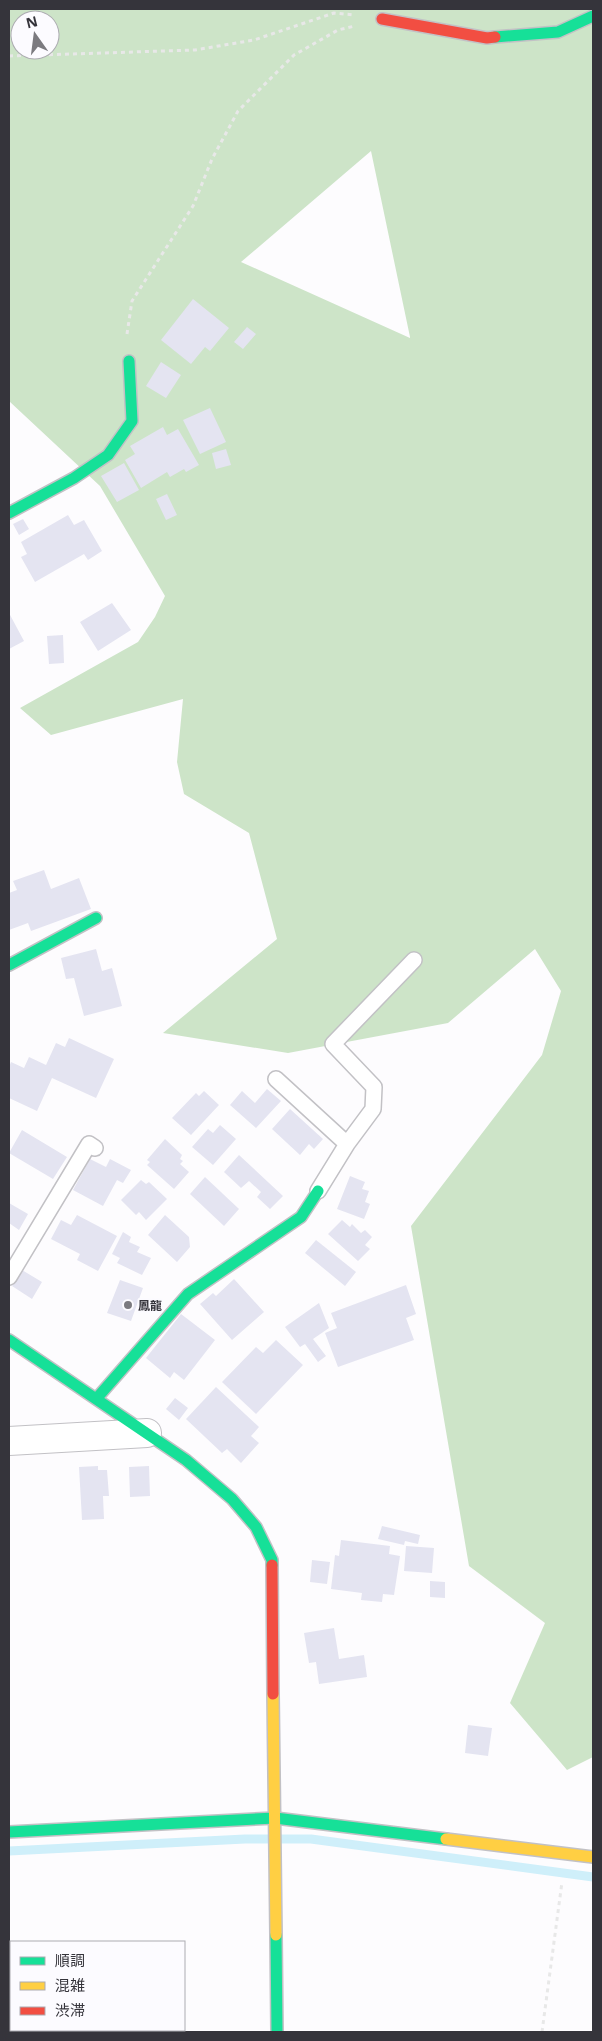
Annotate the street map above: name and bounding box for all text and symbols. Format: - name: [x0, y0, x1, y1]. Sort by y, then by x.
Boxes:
- north arrow: [10, 10, 60, 60]
- text: N: [24, 11, 40, 32]
- place label: 鳳龍: [138, 1297, 162, 1314]
- marker: 鳳龍: [122, 1299, 134, 1311]
- legend: [10, 1941, 185, 2031]
- text: 順調: [55, 1950, 85, 1970]
- text: 混雑: [55, 1975, 85, 1995]
- text: 渋滞: [55, 2000, 85, 2020]

